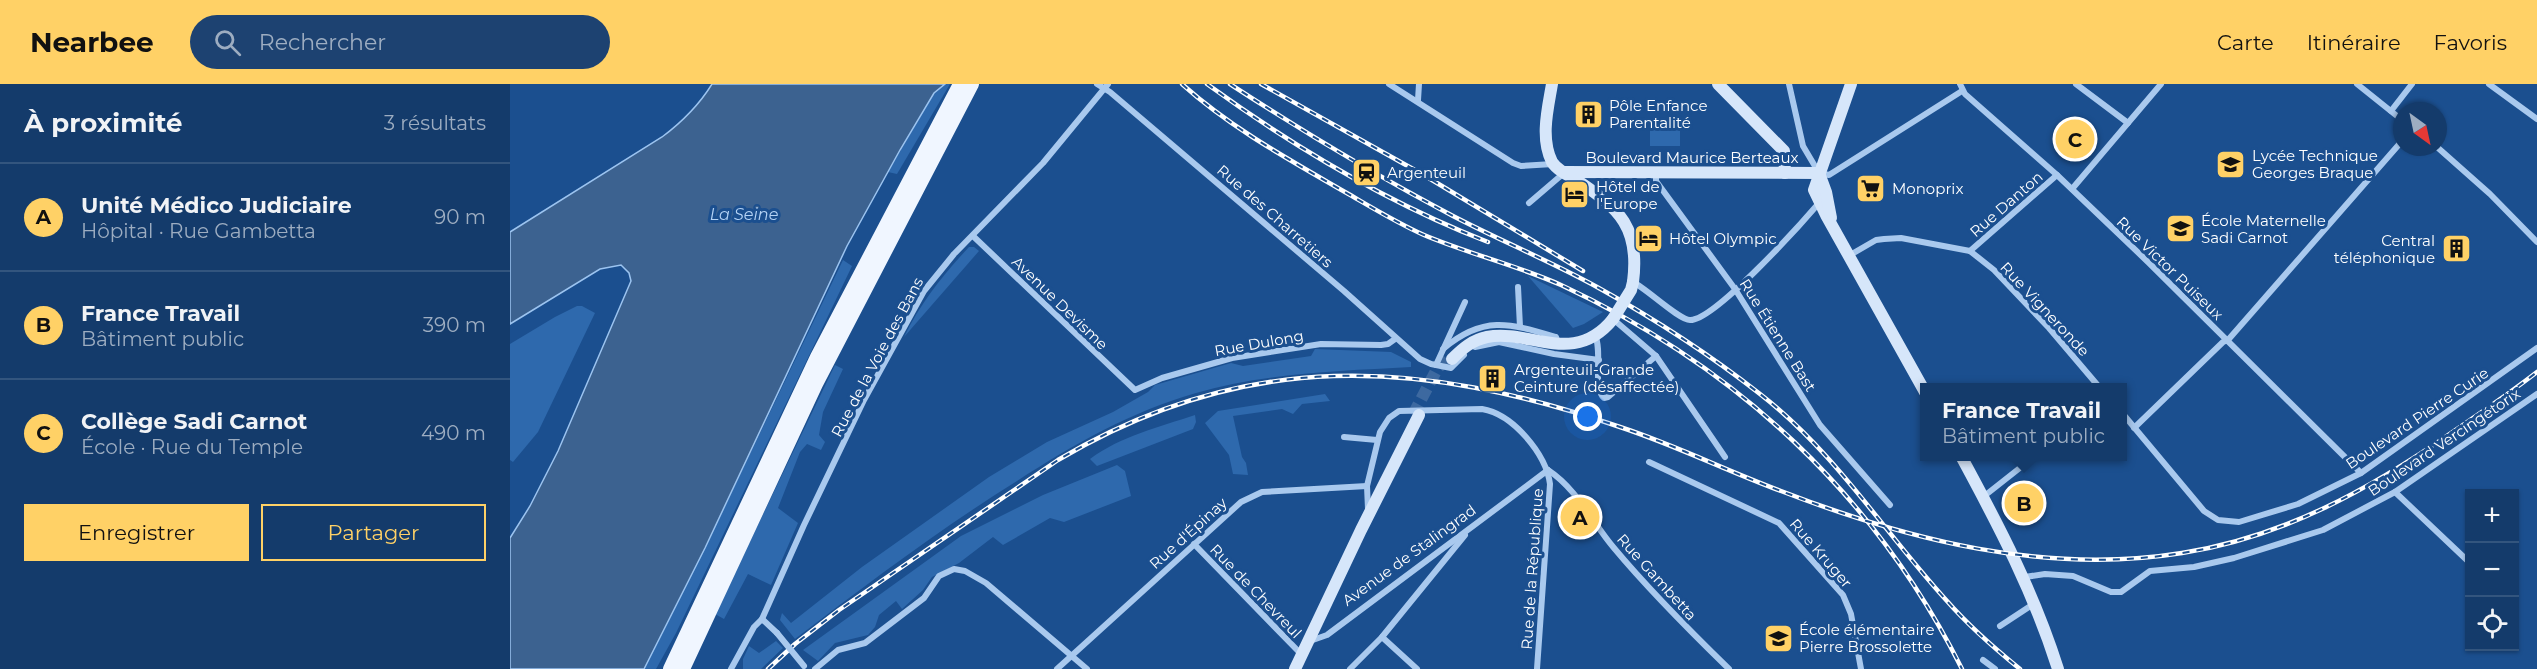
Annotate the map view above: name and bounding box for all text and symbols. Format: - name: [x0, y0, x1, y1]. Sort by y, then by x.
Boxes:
- search box: [190, 15, 610, 69]
- text: Nearbee: [30, 25, 154, 59]
- icon: search: [211, 26, 244, 59]
- text: Rechercher: [259, 29, 386, 56]
- text: Carte: [2217, 30, 2274, 55]
- text: Itinéraire: [2307, 30, 2401, 55]
- text: Favoris: [2434, 30, 2507, 55]
- place label: Pôle Enfance Parentalité: [1609, 96, 1707, 132]
- building icon: Pôle Enfance Parentalité: [1572, 98, 1604, 130]
- north arrow: [2393, 102, 2447, 156]
- text: À proximité: [24, 107, 183, 139]
- text: 3 résultats: [384, 111, 486, 135]
- pin: C: [2056, 116, 2094, 162]
- place label: Lycée Technique Georges Braque: [2252, 146, 2378, 182]
- street label: Boulevard Maurice Berteaux: [1585, 148, 1799, 167]
- school or university icon: Lycée Technique Georges Braque: [2215, 148, 2247, 180]
- station icon: Argenteuil: [1350, 156, 1382, 188]
- street label: Rue des Charretiers: [1213, 161, 1337, 271]
- place label: Argenteuil: [1387, 163, 1466, 182]
- street label: Rue Danton: [1966, 167, 2046, 241]
- supermarket icon: Monoprix: [1855, 172, 1887, 204]
- place label: Hôtel de l'Europe: [1596, 177, 1660, 213]
- hotel icon: Hôtel de l'Europe: [1559, 179, 1591, 211]
- place label: Monoprix: [1892, 179, 1963, 198]
- text: Unité Médico Judiciaire: [81, 192, 352, 219]
- text: A: [36, 205, 51, 229]
- text: 90 m: [434, 205, 486, 229]
- water label: La Seine: [710, 205, 778, 224]
- place label: École Maternelle Sadi Carnot: [2201, 211, 2326, 247]
- street label: Rue Victor Puiseux: [2113, 212, 2227, 324]
- school or university icon: École Maternelle Sadi Carnot: [2164, 213, 2196, 245]
- text: Hôpital · Rue Gambetta: [81, 219, 316, 243]
- hotel icon: Hôtel Olympic: [1632, 222, 1664, 254]
- place label: Hôtel Olympic: [1669, 229, 1777, 248]
- place label: Central téléphonique: [2334, 231, 2435, 267]
- building icon: Central téléphonique: [2440, 233, 2472, 265]
- street label: Avenue Devisme: [1008, 252, 1112, 354]
- street label: Rue Vigneronde: [1996, 258, 2094, 360]
- street label: Rue de la Voie des Bans: [827, 274, 927, 440]
- street label: Rue Étienne Bast: [1736, 275, 1820, 395]
- text: France Travail: [81, 300, 240, 327]
- text: B: [36, 313, 51, 337]
- text: 390 m: [423, 313, 486, 337]
- street label: Rue Dulong: [1213, 326, 1305, 360]
- text: Bâtiment public: [81, 327, 244, 351]
- place label: Argenteuil-Grande Ceinture (désaffectée): [1514, 360, 1679, 396]
- building icon: Argenteuil-Grande Ceinture (désaffectée): [1477, 362, 1509, 394]
- street label: Boulevard Pierre Curie: [2342, 363, 2492, 473]
- popup: [1920, 383, 2127, 461]
- street label: Boulevard Vercingétorix: [2364, 384, 2524, 500]
- text: France Travail: [1942, 397, 2101, 424]
- your location: [1573, 402, 1602, 431]
- text: Collège Sadi Carnot: [81, 408, 307, 435]
- text: C: [36, 421, 51, 445]
- text: 490 m: [421, 421, 486, 445]
- text: Bâtiment public: [1942, 424, 2105, 448]
- text: École · Rue du Temple: [81, 435, 303, 459]
- pin: B: [2004, 480, 2044, 526]
- street label: Rue de la République: [1517, 488, 1547, 650]
- map controls: [2465, 489, 2519, 651]
- button: +: [2465, 489, 2519, 543]
- street label: Rue d'Épinay: [1145, 493, 1231, 573]
- pin: A: [1560, 494, 1600, 540]
- street label: Avenue de Stalingrad: [1338, 500, 1480, 610]
- button: Enregistrer: [24, 504, 249, 561]
- button: Partager: [261, 504, 486, 561]
- street label: Rue Kruger: [1786, 514, 1856, 592]
- street label: Rue Gambetta: [1613, 530, 1701, 624]
- street label: Rue de Chevreul: [1206, 540, 1306, 642]
- button: −: [2465, 543, 2519, 597]
- button: locate: [2465, 597, 2519, 651]
- place label: École élémentaire Pierre Brossolette: [1799, 620, 1935, 656]
- school or university icon: École élémentaire Pierre Brossolette: [1762, 622, 1794, 654]

